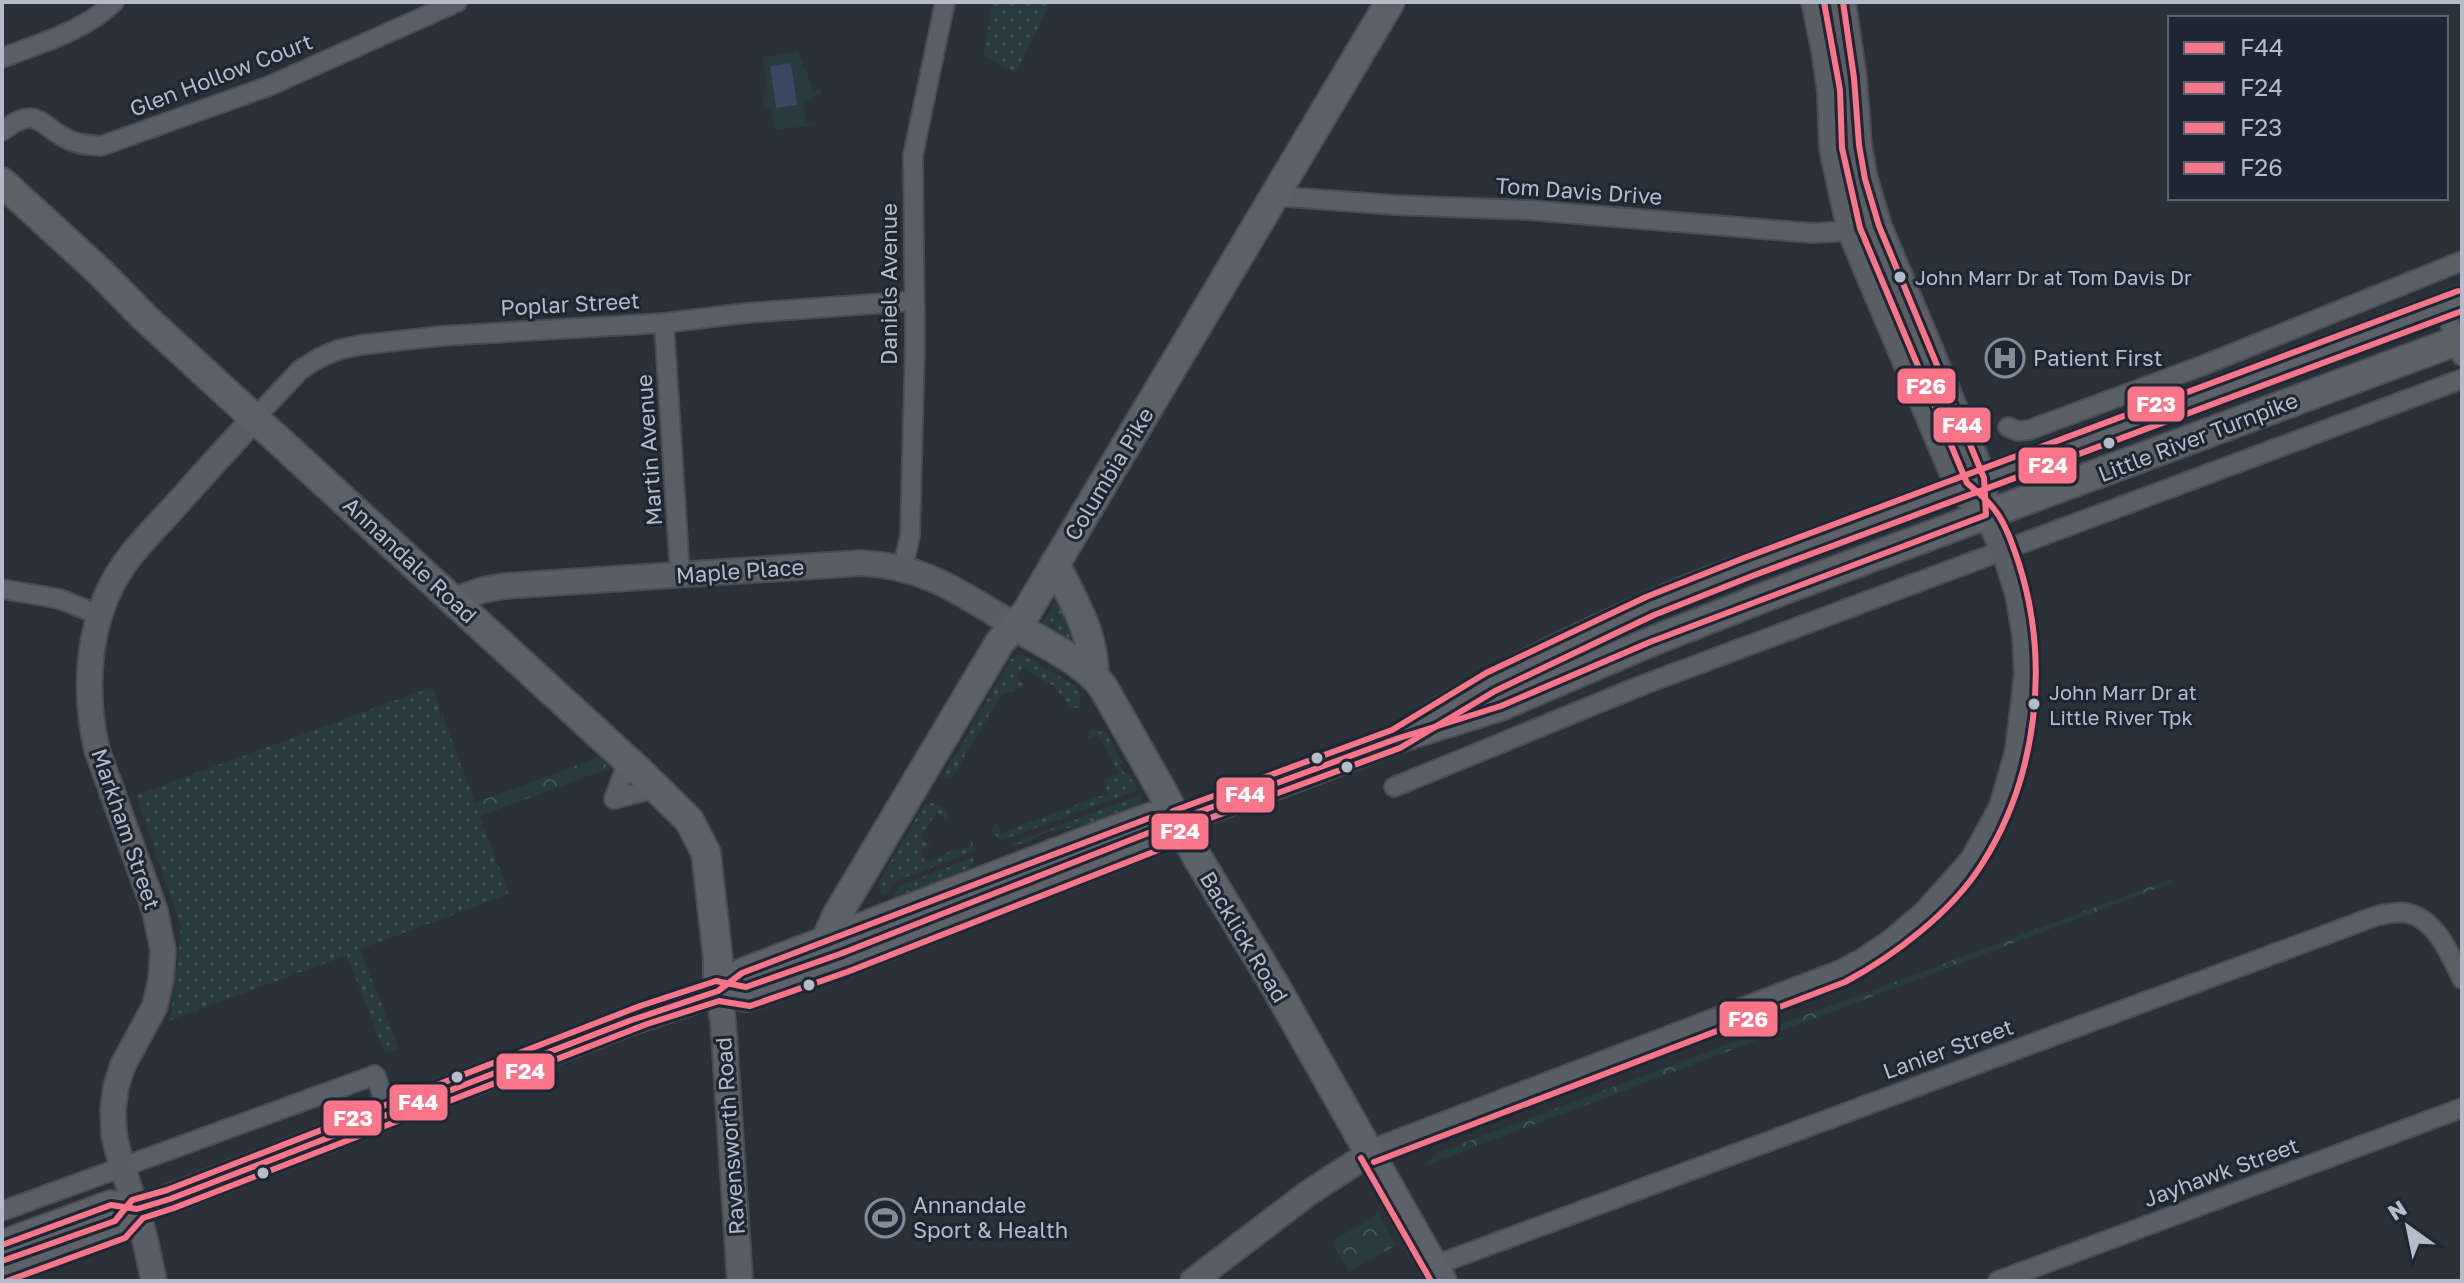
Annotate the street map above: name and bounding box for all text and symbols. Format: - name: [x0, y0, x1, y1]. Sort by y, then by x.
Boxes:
- legend: [2168, 16, 2448, 200]
- street label: Glen Hollow Court: [126, 27, 316, 122]
- text: F44: [2240, 32, 2284, 61]
- text: F24: [2240, 72, 2283, 101]
- text: F23: [2240, 112, 2282, 141]
- text: F26: [2240, 152, 2283, 181]
- street label: Tom Davis Drive: [1495, 171, 1663, 210]
- street label: Daniels Avenue: [875, 203, 902, 365]
- place label: John Marr Dr at Tom Davis Dr: [1915, 265, 2192, 289]
- marker: John Marr Dr at Tom Davis Dr: [1892, 269, 1908, 285]
- street label: Poplar Street: [500, 286, 640, 321]
- hospital icon: Patient First: [1984, 337, 2026, 379]
- place label: Patient First: [2033, 344, 2163, 371]
- line badge: F26: [1896, 367, 1957, 405]
- text: F26: [1906, 372, 1946, 399]
- street label: Martin Avenue: [630, 373, 667, 527]
- line badge: F23: [2126, 385, 2186, 423]
- street label: Little River Turnpike: [2094, 386, 2301, 487]
- text: F23: [2136, 390, 2176, 417]
- street label: Columbia Pike: [1058, 402, 1159, 545]
- line badge: F44: [1932, 406, 1992, 444]
- text: F44: [1942, 411, 1982, 438]
- unlabelled marker: [2101, 435, 2117, 451]
- line badge: F24: [2017, 446, 2078, 485]
- text: F24: [2028, 451, 2068, 478]
- street label: Annandale Road: [338, 491, 483, 628]
- street label: Maple Place: [675, 553, 805, 588]
- place label: John Marr Dr at Little River Tpk: [2049, 680, 2197, 729]
- marker: John Marr Dr at Little River Tpk: [2026, 696, 2042, 712]
- street label: Markham Street: [86, 745, 167, 913]
- unlabelled marker: [1309, 750, 1325, 766]
- unlabelled marker: [1339, 759, 1355, 775]
- line badge: F44: [1215, 776, 1276, 814]
- text: F44: [1225, 780, 1265, 807]
- line badge: F24: [1150, 812, 1210, 851]
- text: F24: [1160, 817, 1200, 844]
- street label: Backlick Road: [1195, 866, 1294, 1007]
- unlabelled marker: [801, 977, 817, 993]
- line badge: F26: [1718, 1000, 1779, 1038]
- text: F26: [1728, 1005, 1768, 1032]
- street label: Lanier Street: [1879, 1012, 2017, 1085]
- street label: Ravensworth Road: [709, 1036, 750, 1236]
- line badge: F24: [495, 1052, 556, 1091]
- text: F24: [505, 1057, 545, 1084]
- unlabelled marker: [449, 1069, 465, 1085]
- line badge: F44: [388, 1083, 449, 1122]
- text: F44: [398, 1088, 438, 1115]
- line badge: F23: [322, 1099, 383, 1137]
- text: F23: [333, 1104, 373, 1131]
- street label: Jayhawk Street: [2140, 1131, 2302, 1212]
- unlabelled marker: [255, 1165, 271, 1181]
- north arrow: [2368, 1187, 2448, 1267]
- place label: Annandale Sport & Health: [913, 1191, 1068, 1243]
- text: N: [2382, 1194, 2411, 1226]
- sports icon: Annandale Sport & Health: [864, 1197, 906, 1239]

